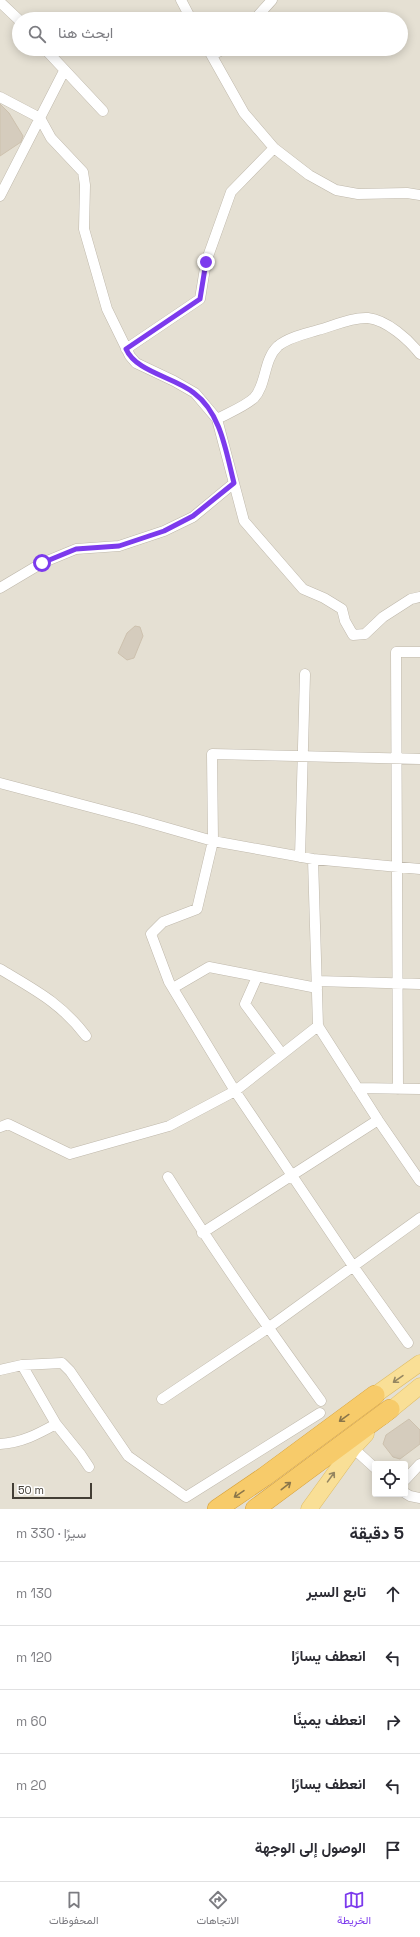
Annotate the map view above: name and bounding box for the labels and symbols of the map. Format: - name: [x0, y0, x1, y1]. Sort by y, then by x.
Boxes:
- route end: [197, 253, 215, 271]
- route start: [33, 554, 51, 572]
- one-way arrow: [392, 1375, 403, 1383]
- one-way arrow: [338, 1414, 349, 1422]
- one-way arrow: [327, 1472, 335, 1483]
- scale bar: [12, 1481, 92, 1500]
- one-way arrow: [281, 1482, 292, 1490]
- one-way arrow: [233, 1490, 244, 1498]

